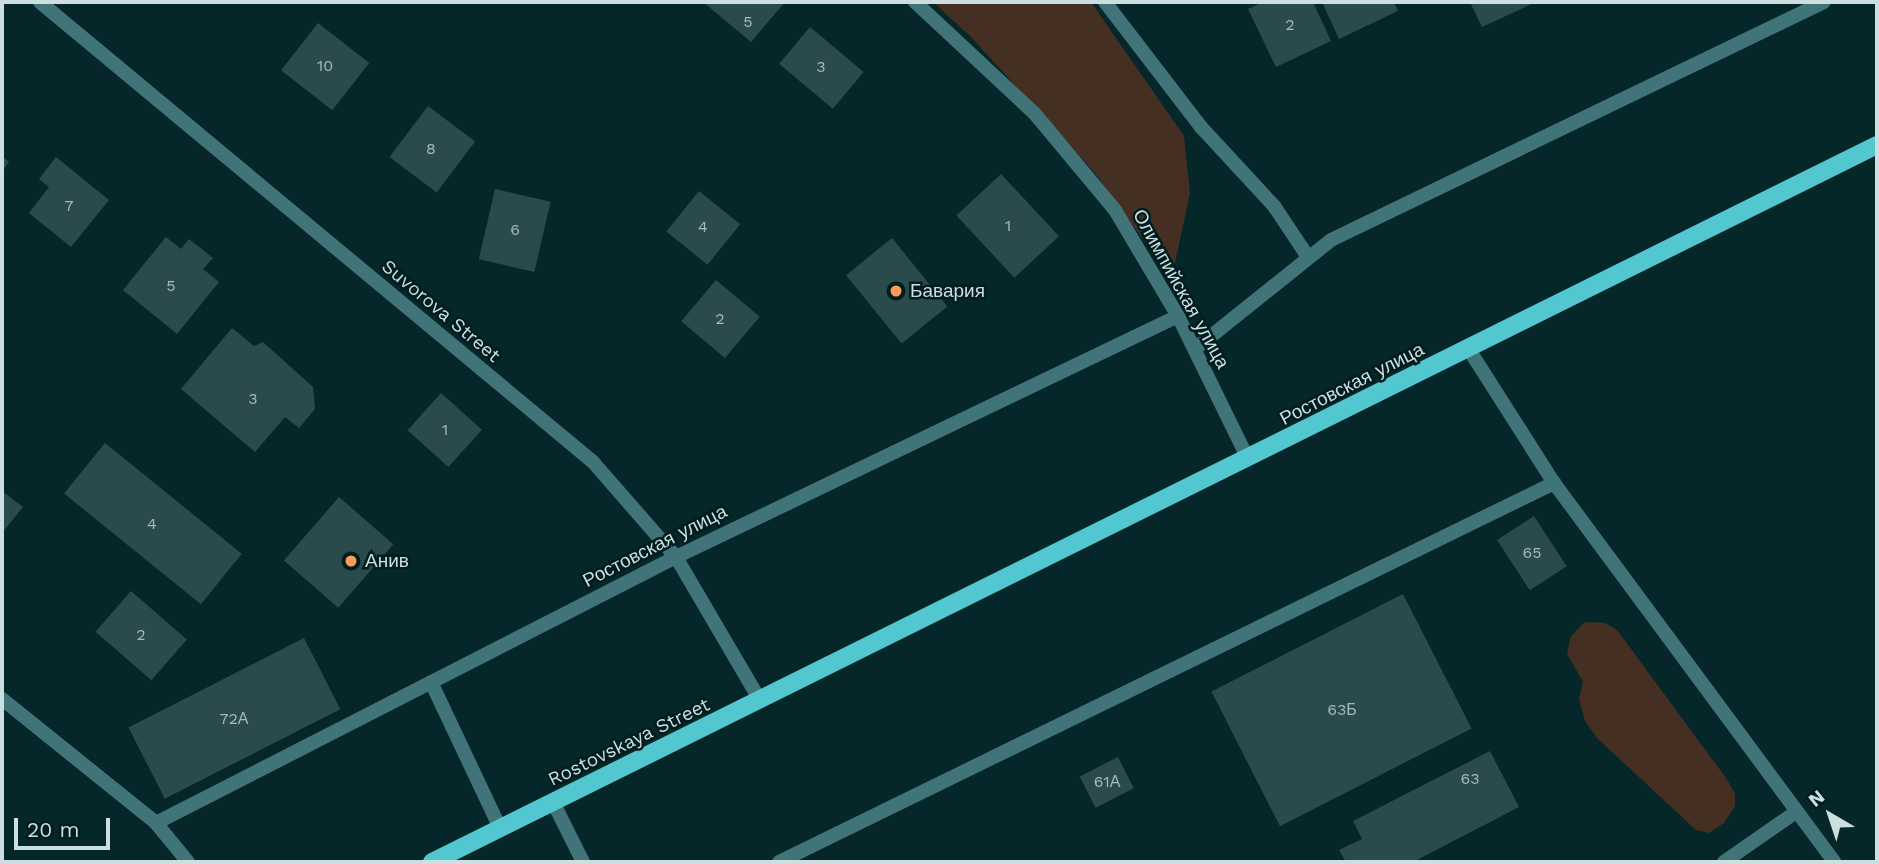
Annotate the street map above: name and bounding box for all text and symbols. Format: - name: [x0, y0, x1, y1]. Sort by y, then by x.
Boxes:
- house number: 5: [743, 12, 753, 32]
- house number: 2: [1285, 15, 1295, 35]
- house number: 10: [317, 56, 333, 76]
- house number: 3: [816, 57, 826, 77]
- house number: 8: [426, 139, 436, 159]
- house number: 7: [65, 196, 73, 216]
- street label: Олимпийская улица: [1128, 205, 1234, 373]
- house number: 1: [1005, 216, 1011, 236]
- house number: 4: [698, 217, 708, 237]
- house number: 6: [510, 220, 520, 240]
- street label: Suvorova Street: [377, 255, 505, 367]
- house number: 5: [166, 276, 176, 296]
- place label: Бавария: [910, 280, 985, 302]
- marker: Бавария: [888, 283, 904, 299]
- house number: 2: [715, 309, 725, 329]
- street label: Ростовская улица: [1276, 338, 1428, 430]
- house number: 3: [248, 389, 258, 409]
- house number: 1: [442, 420, 448, 440]
- street label: Ростовская улица: [579, 500, 731, 592]
- house number: 4: [147, 514, 157, 534]
- house number: 65: [1522, 543, 1542, 563]
- place label: Анив: [365, 550, 409, 572]
- marker: Анив: [343, 553, 359, 569]
- house number: 2: [136, 625, 146, 645]
- street label: Rostovskaya Street: [544, 693, 714, 791]
- house number: 63Б: [1327, 700, 1357, 720]
- house number: 72А: [220, 709, 248, 729]
- house number: 63: [1460, 769, 1480, 789]
- house number: 61А: [1094, 772, 1120, 792]
- north arrow: [1795, 780, 1865, 850]
- text: N: [1804, 785, 1829, 812]
- scale bar: [18, 804, 114, 848]
- text: 20 m: [27, 817, 79, 842]

